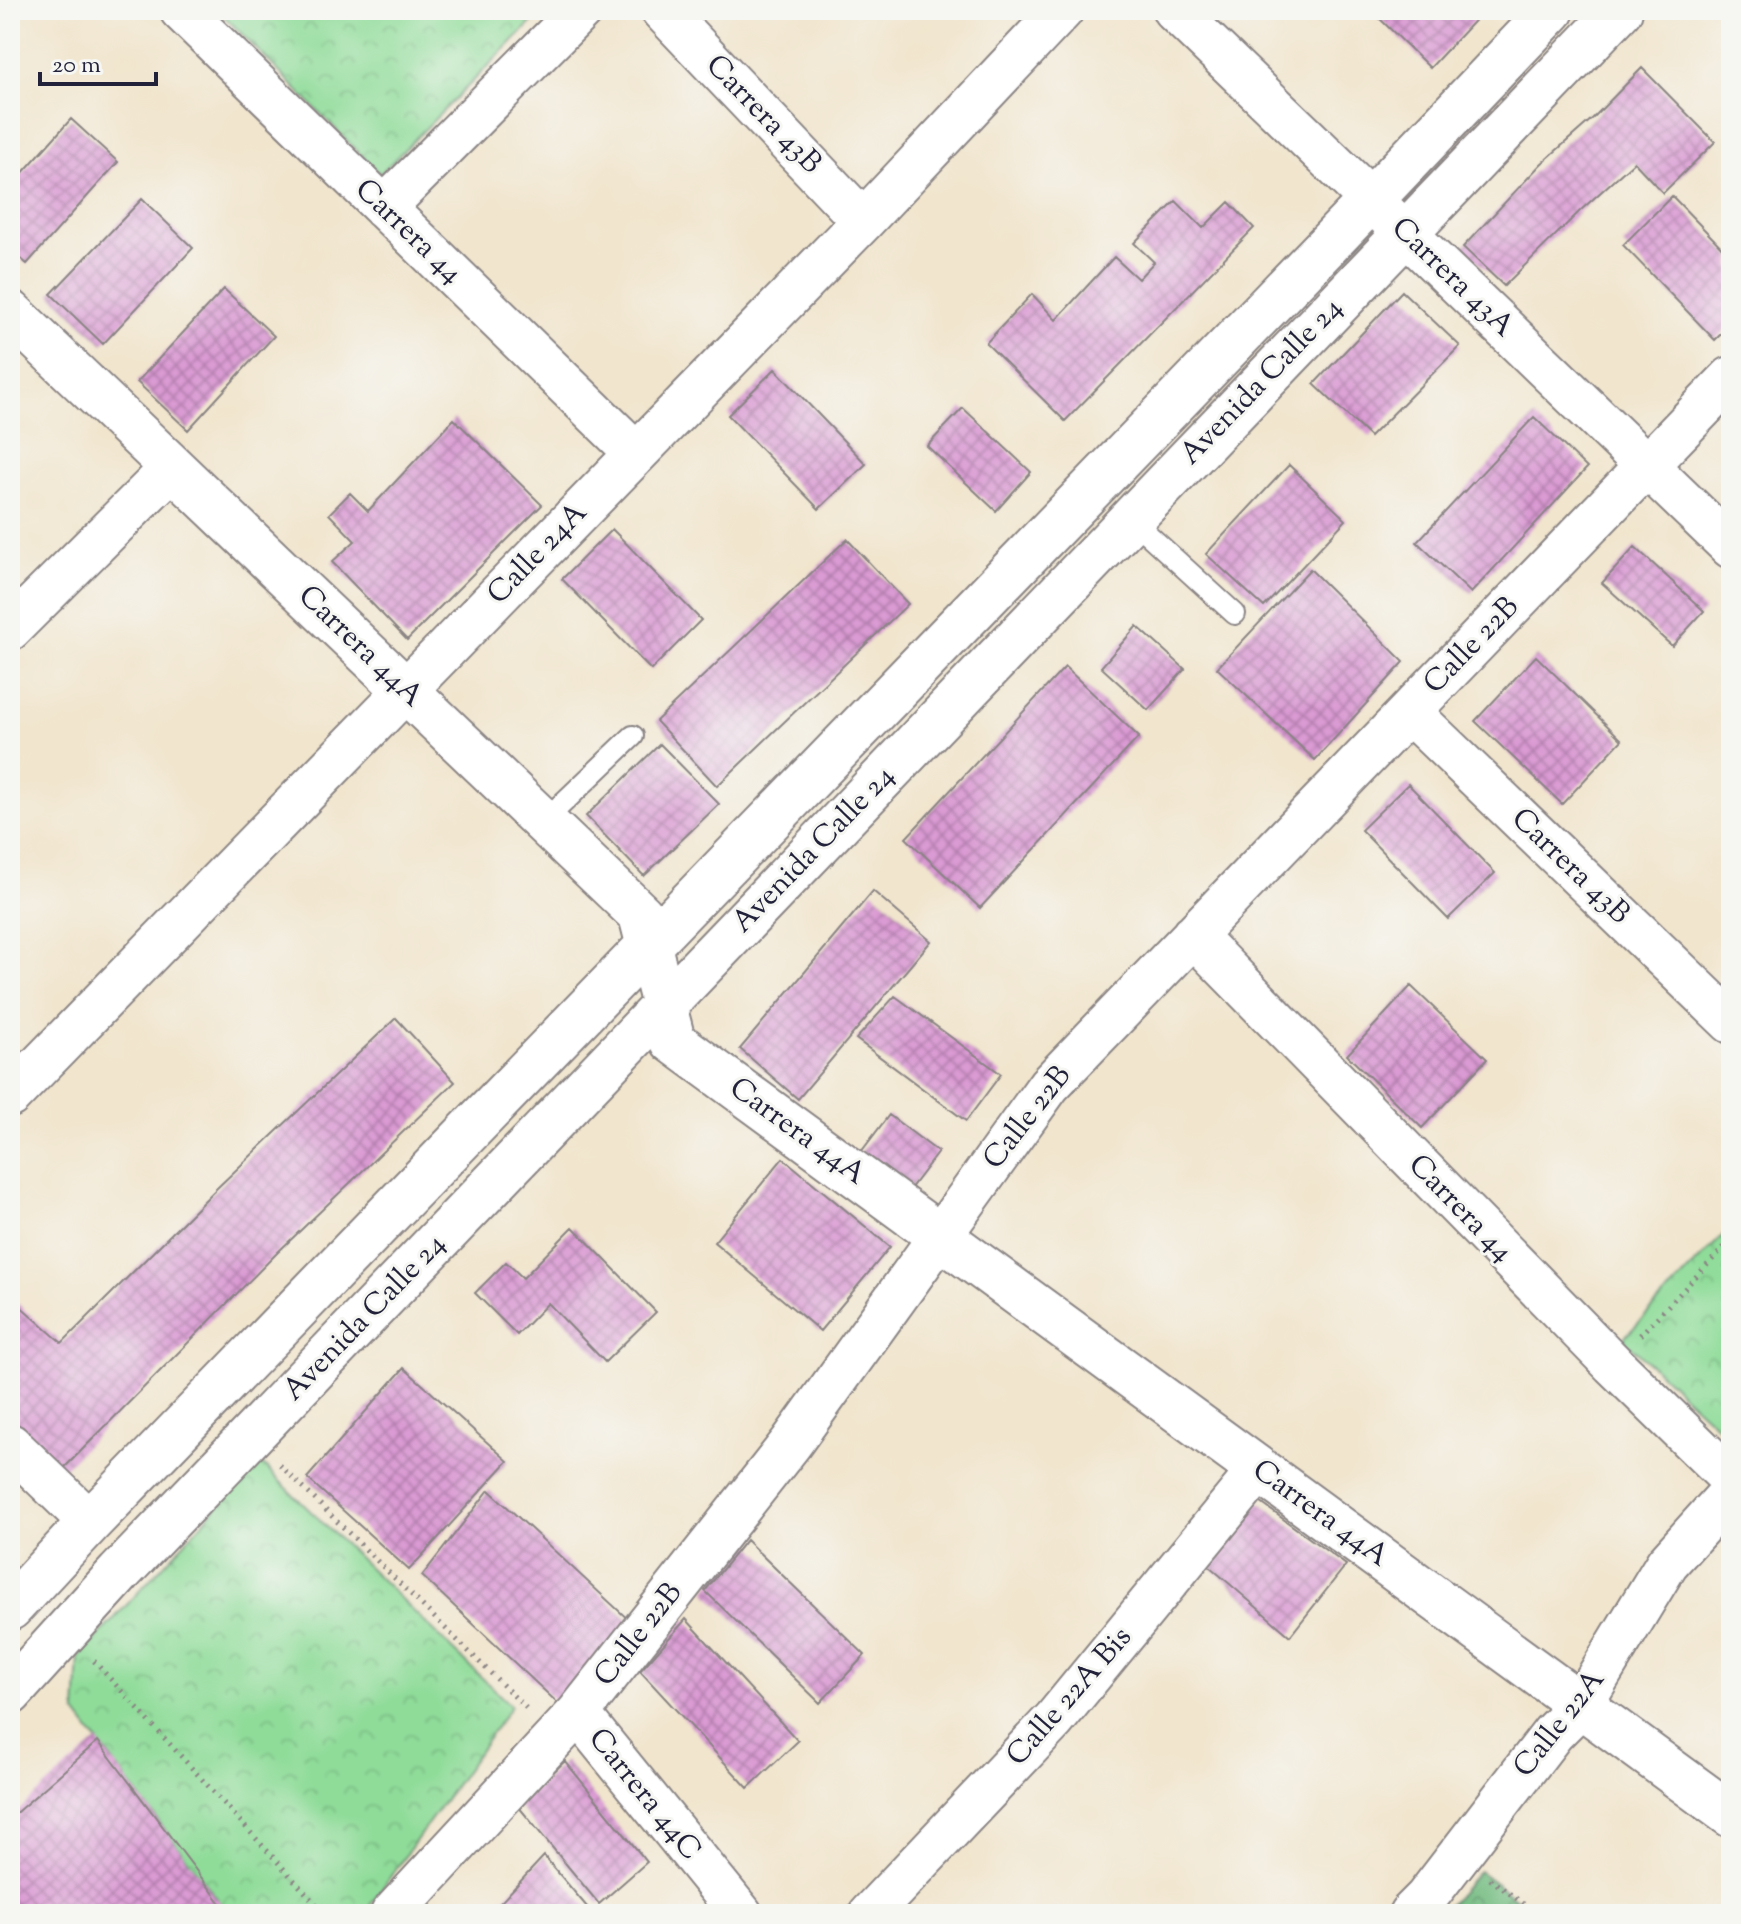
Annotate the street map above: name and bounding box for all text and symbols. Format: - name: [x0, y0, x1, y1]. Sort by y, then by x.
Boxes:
- scale bar: [40, 36, 156, 86]
- street label: Carrera 43B: [695, 46, 831, 184]
- text: 20 m: [52, 49, 101, 83]
- street label: Carrera 44: [344, 170, 472, 294]
- street label: Carrera 43A: [1381, 208, 1523, 348]
- street label: Avenida Calle 24: [1171, 289, 1353, 475]
- street label: Calle 24A: [478, 493, 598, 615]
- street label: Carrera 44A: [288, 576, 432, 718]
- street label: Calle 22B: [1414, 587, 1530, 705]
- street label: Avenida Calle 24: [723, 757, 905, 943]
- street label: Carrera 43B: [1501, 799, 1639, 935]
- street label: Calle 22B: [974, 1057, 1082, 1179]
- street label: Carrera 44A: [720, 1068, 874, 1196]
- street label: Carrera 44: [1398, 1145, 1522, 1273]
- street label: Avenida Calle 24: [274, 1225, 456, 1411]
- street label: Carrera 44A: [1243, 1450, 1397, 1578]
- street label: Calle 22B: [585, 1574, 693, 1696]
- street label: Calle 22A Bis: [997, 1618, 1143, 1776]
- street label: Calle 22A: [1504, 1661, 1616, 1787]
- street label: Carrera 44C: [577, 1720, 711, 1870]

